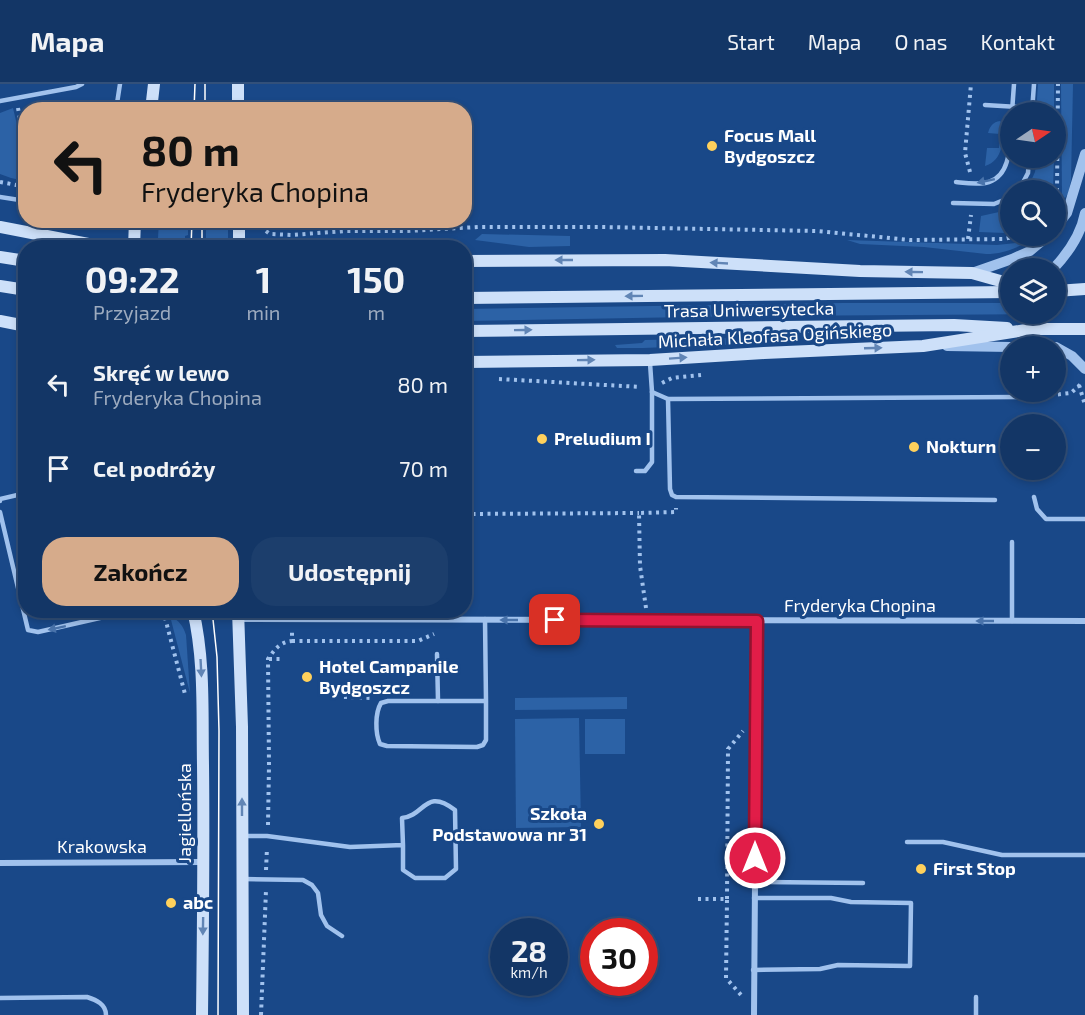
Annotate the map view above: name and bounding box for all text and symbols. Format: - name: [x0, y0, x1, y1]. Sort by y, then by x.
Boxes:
- text: Mapa: [30, 24, 104, 58]
- text: Start: [727, 29, 775, 54]
- text: Mapa: [808, 29, 861, 54]
- text: O nas: [894, 29, 948, 54]
- text: Kontakt: [981, 29, 1055, 54]
- north arrow: [1000, 102, 1066, 168]
- map controls: [1000, 102, 1066, 480]
- text: 80 m: [141, 124, 240, 174]
- place label: Focus Mall Bydgoszcz: [724, 124, 816, 167]
- icon: left: [42, 126, 120, 204]
- marker: Focus Mall Bydgoszcz: [705, 139, 719, 153]
- text: Fryderyka Chopina: [141, 175, 369, 207]
- one-way arrow: [976, 177, 995, 186]
- button: search: [1000, 180, 1066, 246]
- one-way arrow: [555, 255, 574, 265]
- text: 09:22: [85, 257, 180, 300]
- text: 1: [256, 257, 271, 300]
- text: 150: [347, 257, 405, 300]
- one-way arrow: [709, 258, 728, 267]
- button: layers: [1000, 258, 1066, 324]
- one-way arrow: [904, 267, 923, 276]
- one-way arrow: [625, 291, 644, 301]
- street label: Trasa Uniwersytecka: [664, 297, 834, 321]
- text: Przyjazd: [93, 300, 171, 324]
- text: min: [246, 300, 281, 324]
- text: m: [367, 300, 385, 324]
- street label: Michała Kleofasa Ogińskiego: [657, 318, 893, 352]
- one-way arrow: [514, 325, 533, 335]
- button: +: [1000, 336, 1066, 402]
- one-way arrow: [864, 344, 883, 353]
- one-way arrow: [669, 354, 688, 363]
- one-way arrow: [577, 355, 596, 365]
- text: Skręć w lewo: [93, 359, 230, 385]
- icon: left: [42, 368, 75, 401]
- text: 80 m: [397, 371, 448, 397]
- text: Fryderyka Chopina: [93, 385, 262, 409]
- button: −: [1000, 414, 1066, 480]
- place label: Preludium I: [554, 427, 651, 449]
- marker: Preludium I: [535, 432, 549, 446]
- place label: Nokturn: [926, 435, 996, 457]
- marker: Nokturn: [907, 440, 921, 454]
- icon: arrive: [42, 452, 75, 485]
- text: Cel podróży: [93, 455, 215, 481]
- text: 70 m: [399, 455, 448, 481]
- button: Zakończ: [42, 537, 239, 606]
- button: Udostępnij: [251, 537, 448, 606]
- pin: [529, 594, 580, 645]
- street label: Fryderyka Chopina: [784, 594, 936, 616]
- icon: arrive: [538, 603, 571, 636]
- one-way arrow: [500, 615, 519, 624]
- one-way arrow: [975, 616, 994, 626]
- one-way arrow: [47, 624, 66, 633]
- place label: Hotel Campanile Bydgoszcz: [319, 655, 459, 698]
- one-way arrow: [196, 659, 206, 678]
- marker: Hotel Campanile Bydgoszcz: [300, 670, 314, 684]
- street label: Jagiellońska: [173, 763, 195, 863]
- one-way arrow: [237, 797, 247, 816]
- place label: Szkoła Podstawowa nr 31: [432, 802, 587, 845]
- marker: Szkoła Podstawowa nr 31: [592, 817, 606, 831]
- position arrow: [723, 826, 787, 890]
- street label: Krakowska: [57, 835, 147, 857]
- place label: First Stop: [933, 857, 1016, 879]
- marker: First Stop: [914, 862, 928, 876]
- place label: abc: [183, 891, 213, 913]
- marker: abc: [164, 896, 178, 910]
- one-way arrow: [198, 917, 208, 936]
- speed limit sign: 30: [580, 918, 658, 996]
- text: 28: [511, 932, 547, 968]
- text: km/h: [510, 963, 548, 981]

